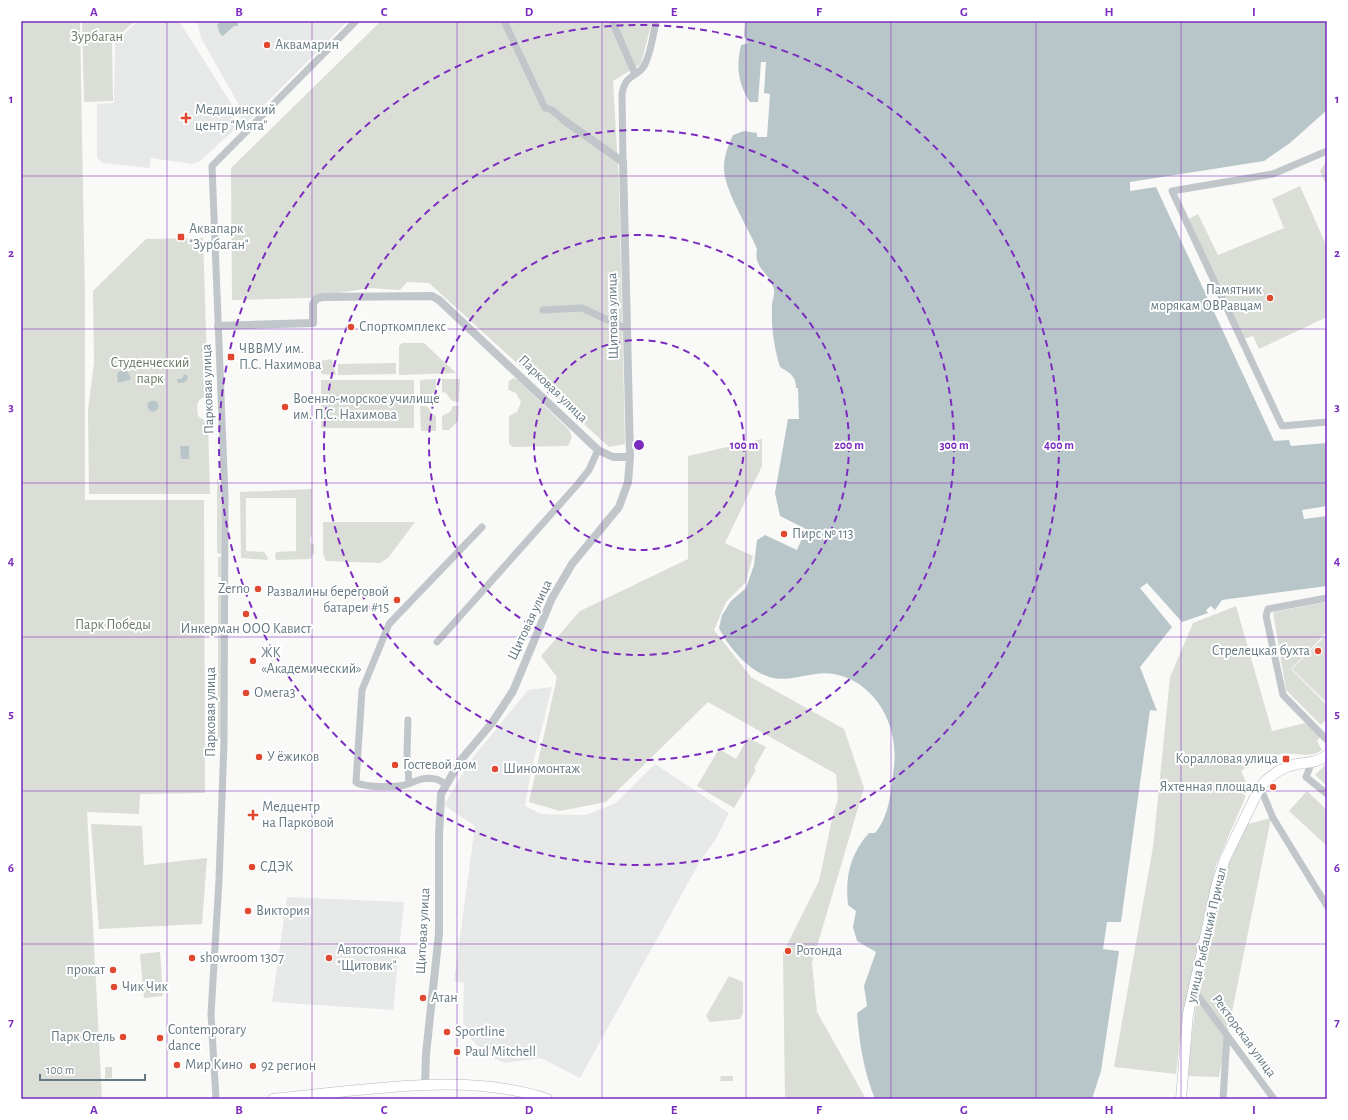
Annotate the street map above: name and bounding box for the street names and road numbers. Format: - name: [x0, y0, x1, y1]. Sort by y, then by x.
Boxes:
- street label: Щитовая улица: [605, 272, 621, 359]
- street label: Парковая улица: [199, 343, 217, 434]
- street label: Парковая улица: [516, 353, 591, 426]
- street label: Щитовая улица: [505, 577, 555, 662]
- street label: Парковая улица: [204, 666, 218, 757]
- street label: улица Рыбацкий Причал: [1184, 866, 1229, 1005]
- street label: Щитовая улица: [414, 887, 432, 975]
- street label: Ректорская улица: [1209, 992, 1279, 1080]

